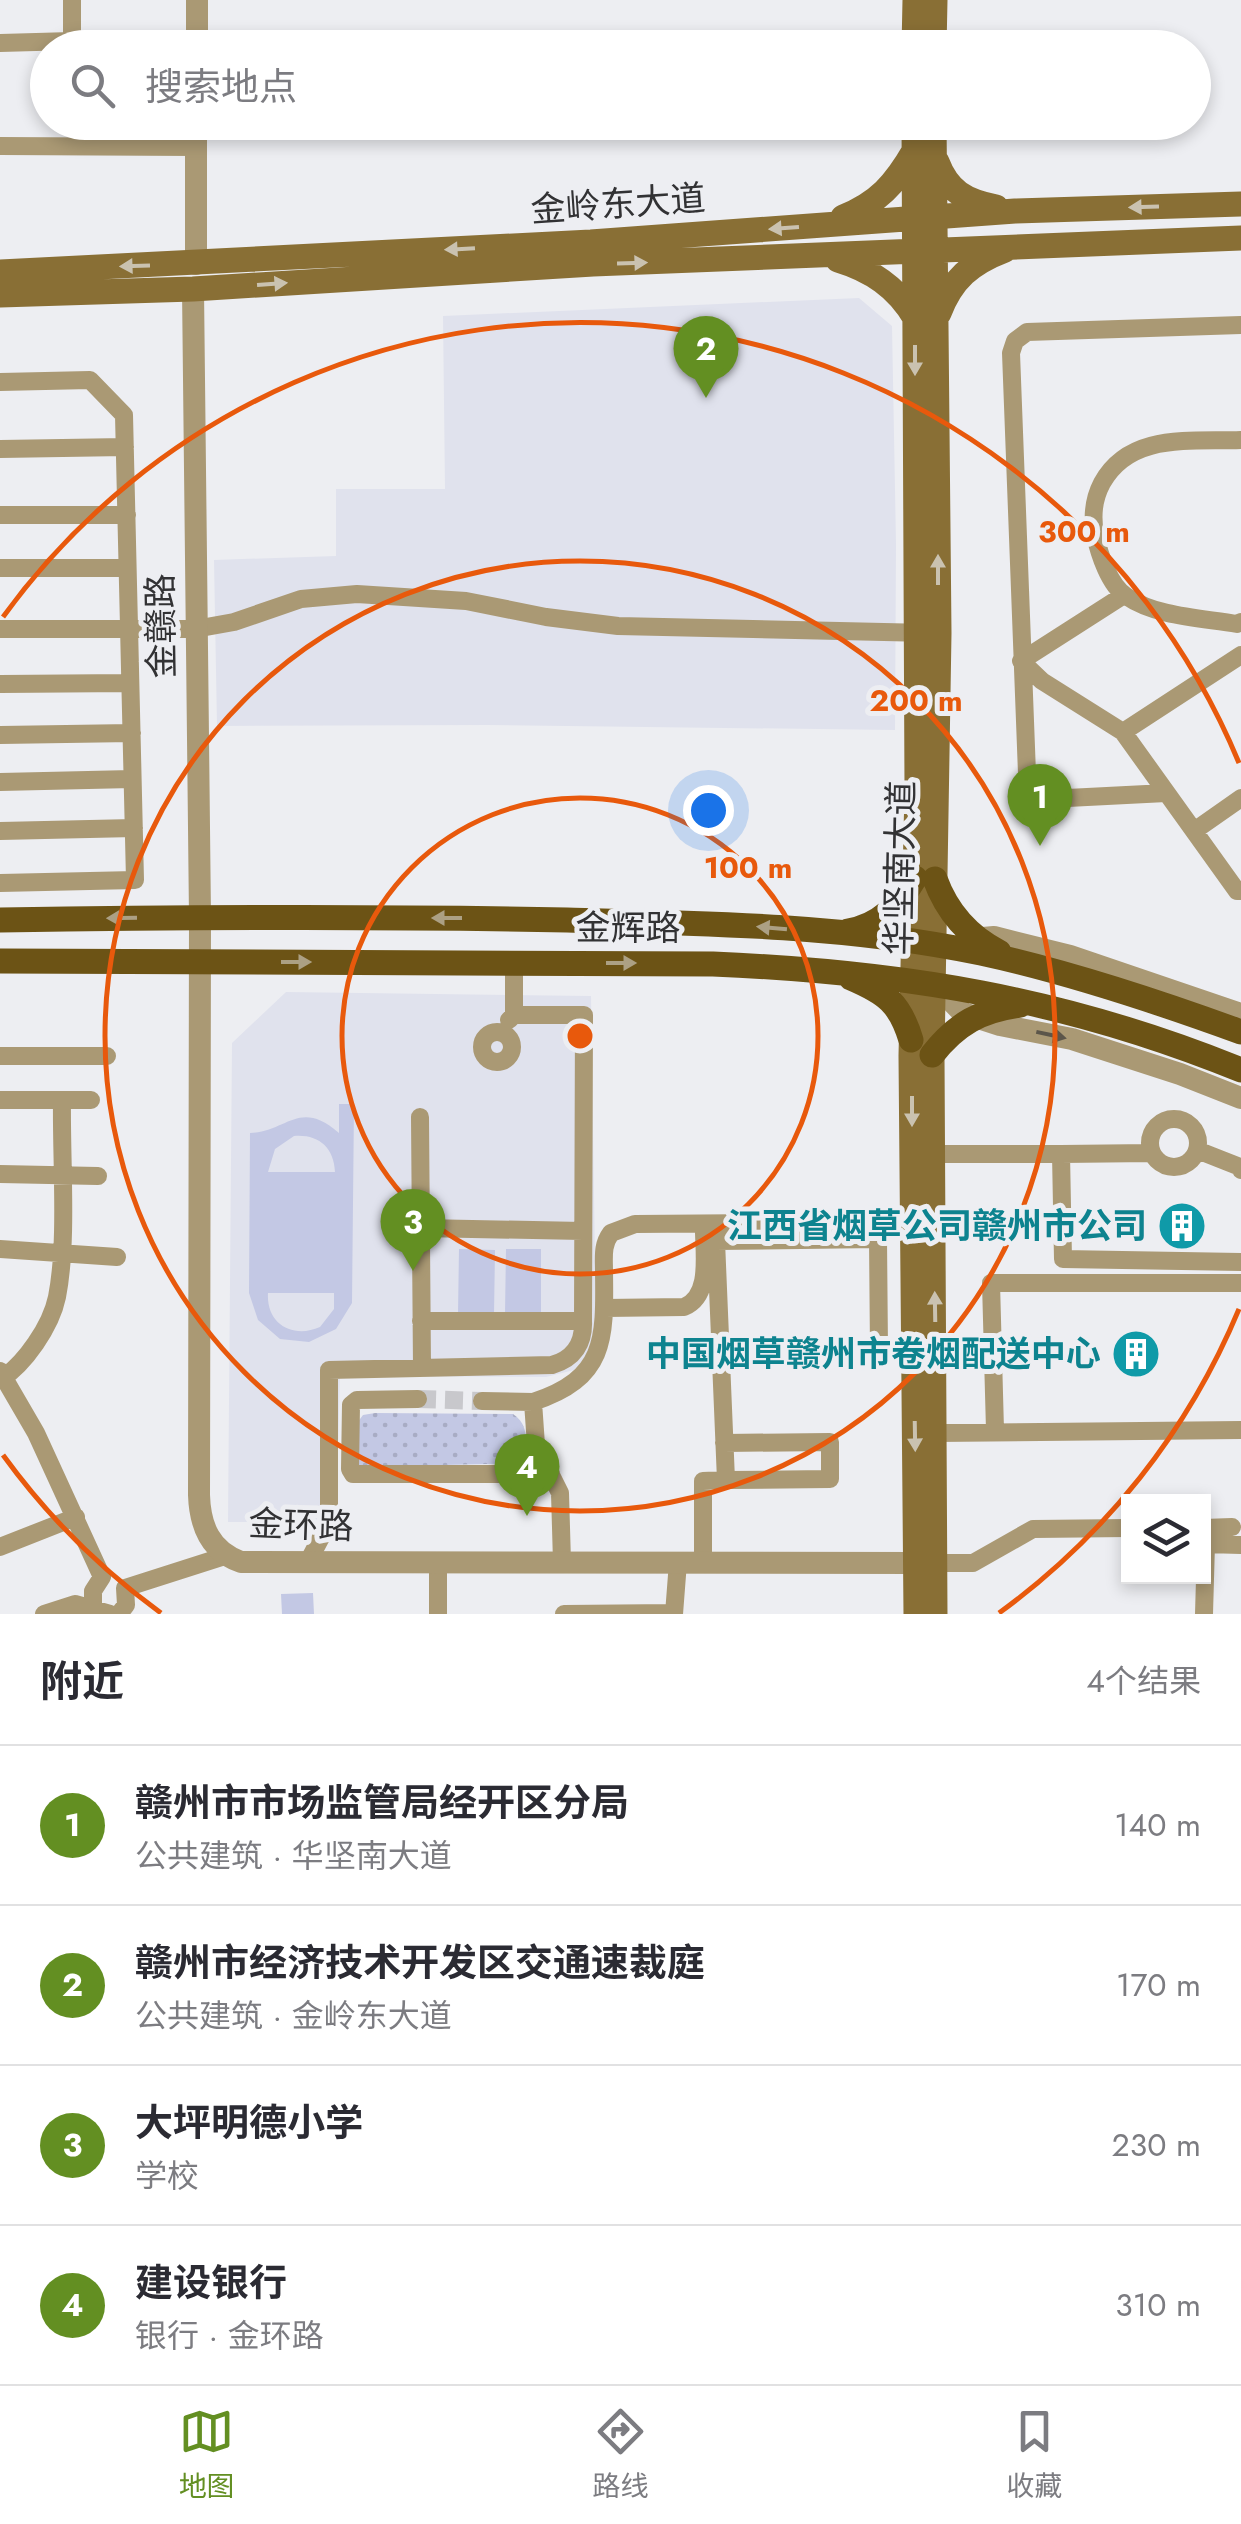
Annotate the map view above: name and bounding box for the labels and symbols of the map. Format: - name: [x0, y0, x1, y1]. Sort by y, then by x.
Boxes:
- street label: 金岭东大道: [529, 173, 707, 235]
- one-way arrow: [1127, 199, 1159, 215]
- one-way arrow: [768, 220, 800, 236]
- one-way arrow: [443, 241, 475, 257]
- one-way arrow: [616, 254, 648, 270]
- one-way arrow: [119, 258, 151, 274]
- one-way arrow: [257, 276, 289, 292]
- pin: 2: [674, 316, 738, 398]
- one-way arrow: [907, 344, 923, 376]
- text: 300 m: [1038, 510, 1130, 553]
- one-way arrow: [930, 554, 946, 586]
- street label: 金赣路: [135, 573, 187, 679]
- text: 200 m: [870, 679, 963, 722]
- pin: 1: [1008, 764, 1072, 846]
- street label: 华坚南大道: [873, 780, 927, 956]
- your location: [683, 785, 734, 836]
- text: 100 m: [704, 846, 792, 889]
- street label: 金辉路: [575, 903, 681, 953]
- one-way arrow: [106, 910, 138, 926]
- one-way arrow: [431, 910, 463, 926]
- one-way arrow: [756, 920, 787, 936]
- one-way arrow: [280, 954, 312, 970]
- one-way arrow: [605, 955, 637, 971]
- centre of rings: [562, 1018, 598, 1054]
- one-way arrow: [1036, 1027, 1067, 1043]
- one-way arrow: [904, 1096, 920, 1128]
- pin: 3: [380, 1188, 446, 1271]
- building icon: 江西省烟草公司赣州市公司: [1156, 1200, 1208, 1252]
- place label: 江西省烟草公司赣州市公司: [727, 1201, 1147, 1251]
- one-way arrow: [927, 1290, 943, 1322]
- building icon: 中国烟草赣州市卷烟配送中心: [1110, 1328, 1162, 1380]
- place label: 中国烟草赣州市卷烟配送中心: [646, 1329, 1101, 1379]
- one-way arrow: [907, 1421, 923, 1453]
- pin: 4: [494, 1434, 560, 1516]
- street label: 金环路: [248, 1498, 354, 1552]

